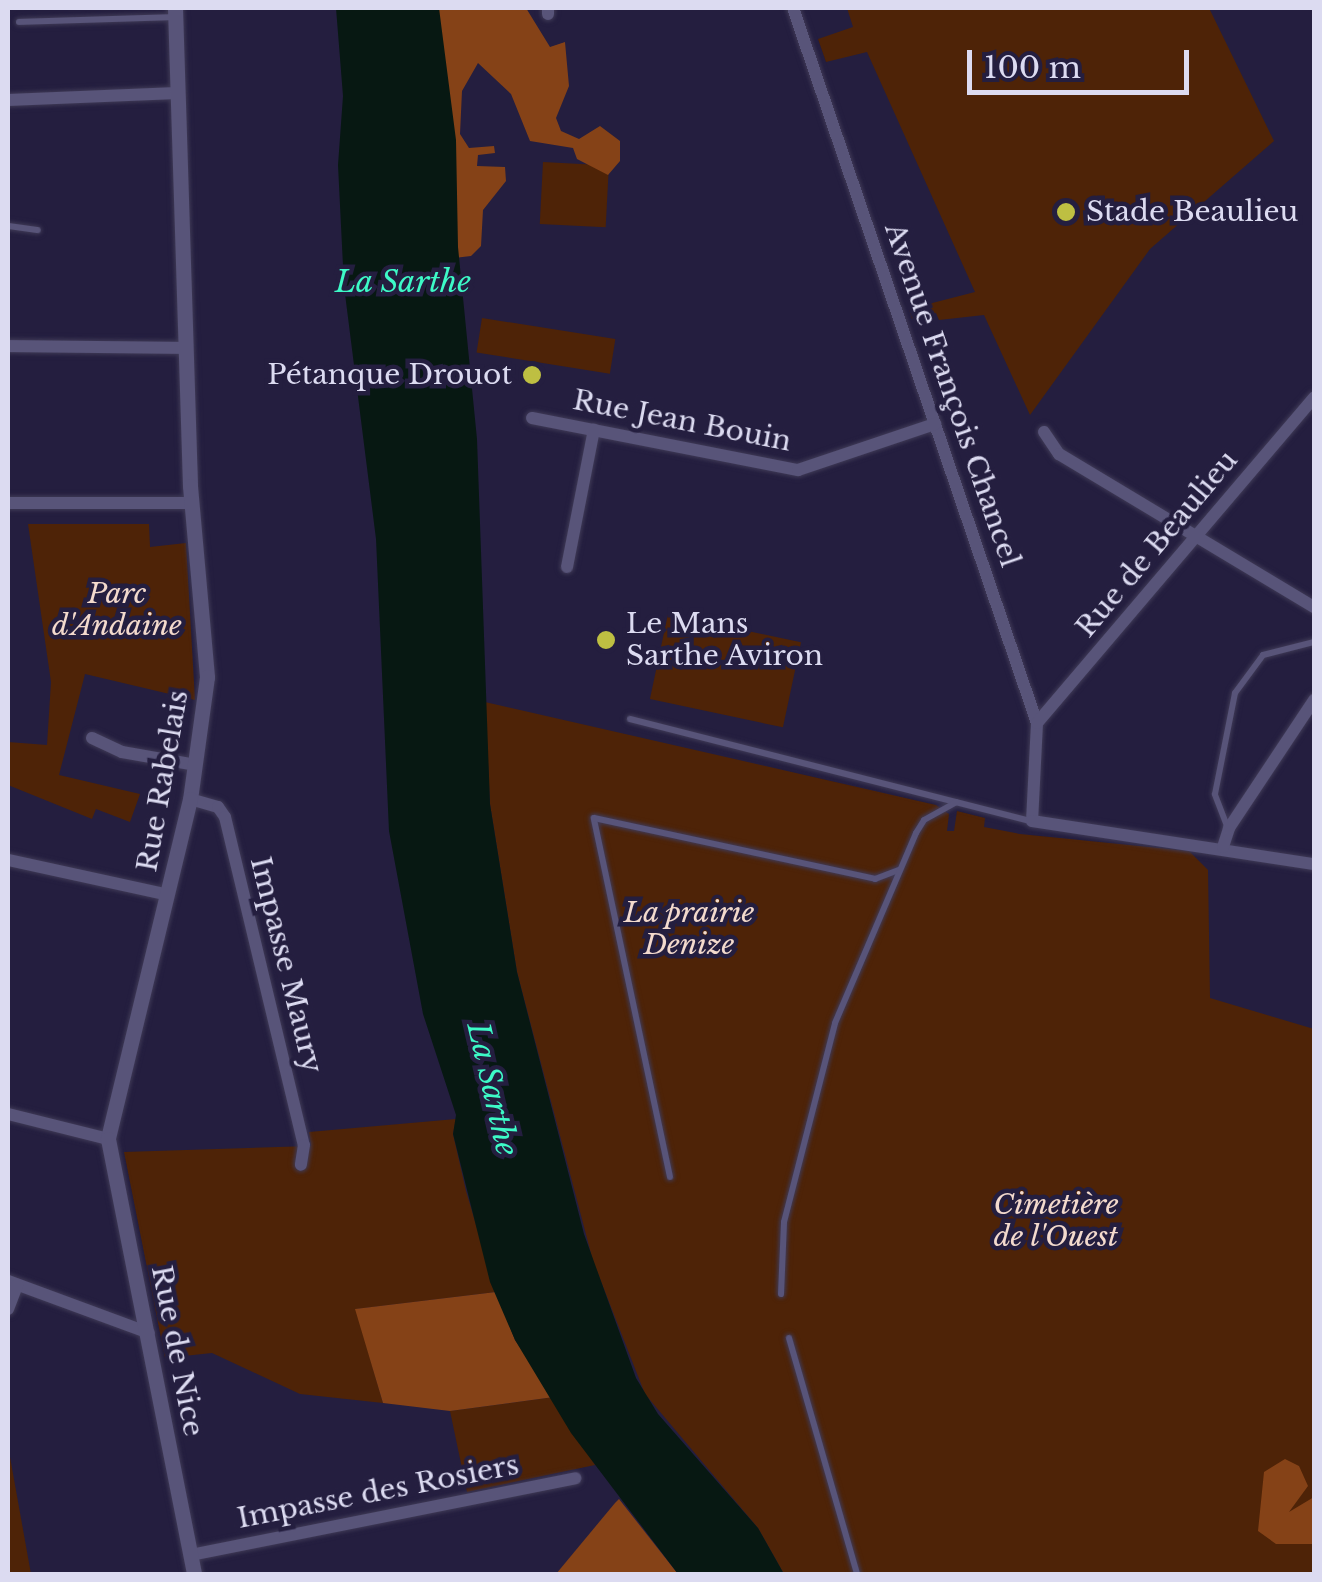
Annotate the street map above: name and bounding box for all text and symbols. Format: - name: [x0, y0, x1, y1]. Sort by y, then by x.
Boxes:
- scale bar: [972, 30, 1194, 92]
- text: 100 m: [984, 49, 1081, 86]
- place label: Stade Beaulieu: [1086, 195, 1298, 229]
- marker: Stade Beaulieu: [1055, 201, 1077, 223]
- street label: Avenue François Chancel: [877, 219, 1027, 571]
- water label: La Sarthe: [335, 264, 471, 300]
- place label: Pétanque Drouot: [267, 358, 512, 392]
- marker: Pétanque Drouot: [521, 364, 543, 386]
- street label: Rue Jean Bouin: [570, 383, 794, 459]
- street label: Rue de Beaulieu: [1069, 444, 1245, 644]
- park label: Parc d'Andaine: [52, 577, 182, 643]
- place label: Le Mans Sarthe Aviron: [626, 607, 824, 673]
- marker: Le Mans Sarthe Aviron: [595, 629, 617, 651]
- street label: Rue Rabelais: [131, 688, 195, 874]
- street label: Impasse Maury: [243, 853, 329, 1077]
- park label: La prairie Denize: [623, 896, 755, 962]
- water label: La Sarthe: [459, 1018, 525, 1160]
- park label: Cimetière de l'Ouest: [994, 1188, 1118, 1254]
- street label: Rue de Nice: [144, 1263, 210, 1439]
- street label: Impasse des Rosiers: [234, 1448, 522, 1536]

